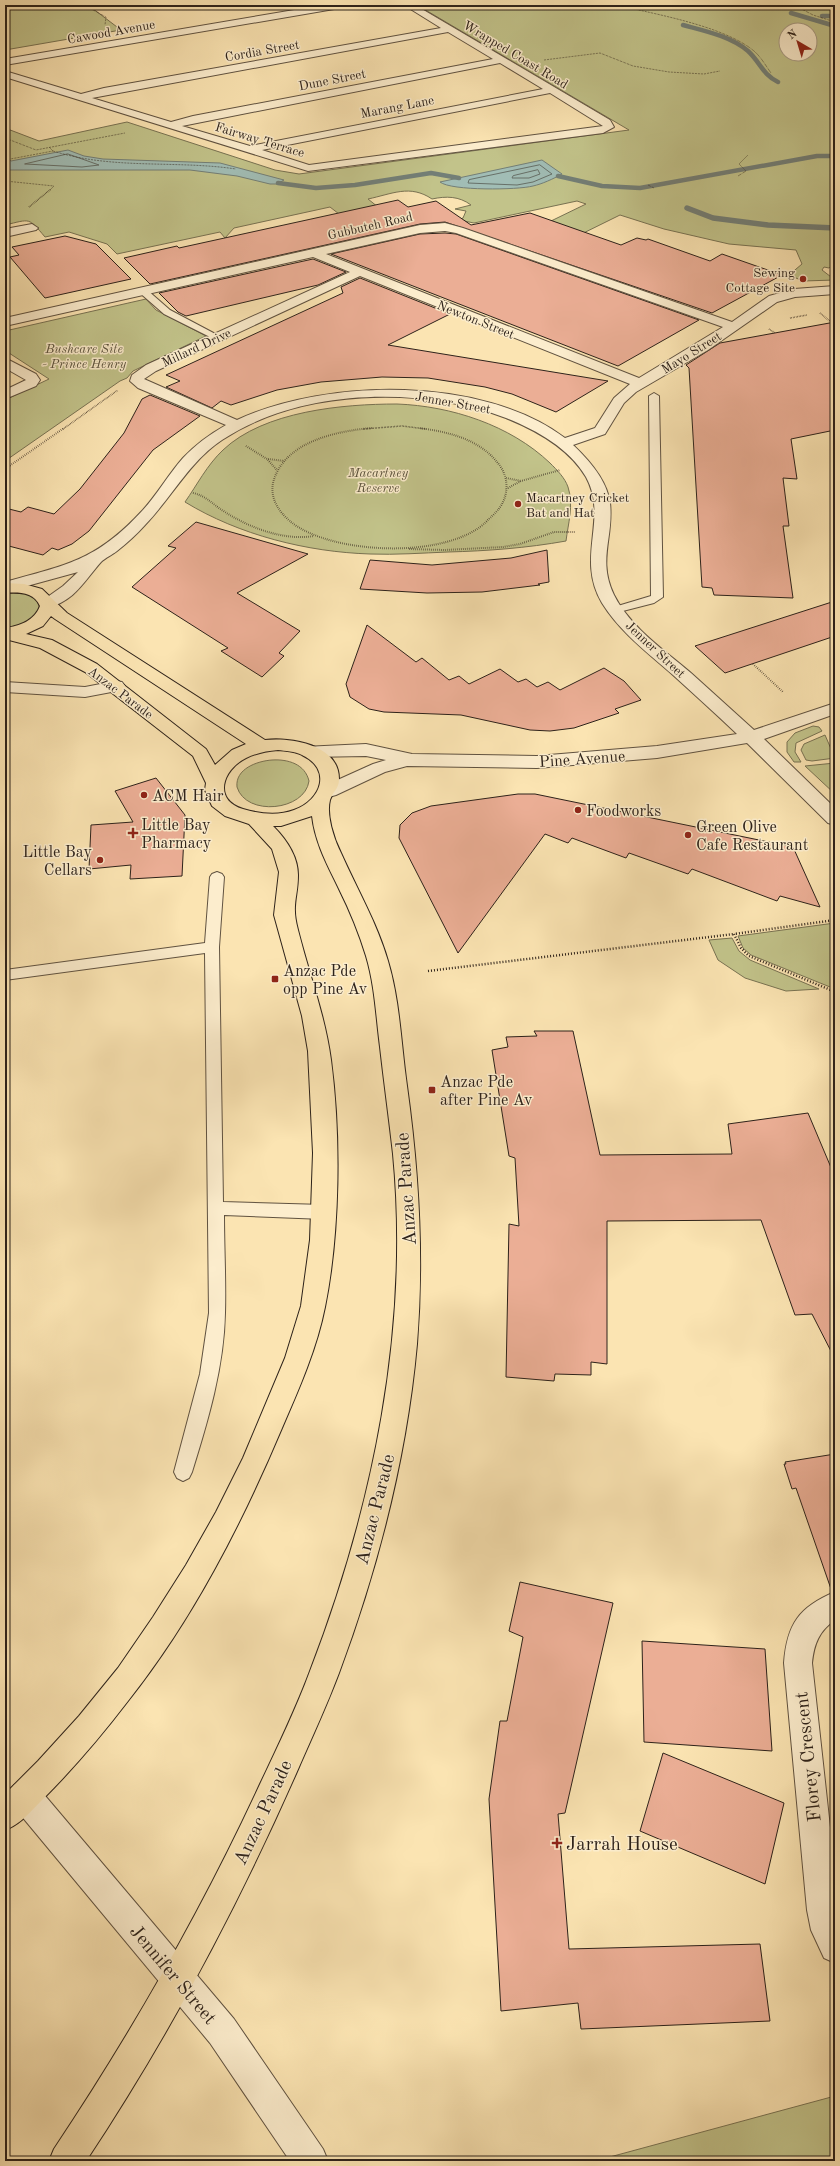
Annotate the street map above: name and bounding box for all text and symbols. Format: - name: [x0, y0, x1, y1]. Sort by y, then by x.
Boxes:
- street label: Cawood Avenue: [66, 18, 156, 47]
- street label: Wrapped Coast Road: [460, 19, 570, 92]
- north arrow: [778, 22, 818, 62]
- text: N: [786, 28, 800, 42]
- street label: Cordia Street: [224, 38, 301, 64]
- street label: Dune Street: [298, 68, 367, 93]
- street label: Marang Lane: [359, 94, 435, 121]
- street label: Fairway Terrace: [213, 121, 306, 160]
- street label: Gubbuteh Road: [327, 210, 414, 243]
- place label: Sewing Cottage Site: [726, 267, 795, 295]
- marker: Sewing Cottage Site: [798, 274, 808, 284]
- street label: Newton Street: [435, 299, 516, 342]
- street label: Millard Drive: [160, 327, 233, 370]
- street label: Mayo Street: [660, 330, 724, 377]
- park label: Bushcare Site - Prince Henry: [42, 343, 126, 371]
- street label: Jenner Street: [414, 390, 492, 417]
- park label: Macartney Reserve: [347, 467, 408, 495]
- place label: Macartney Cricket Bat and Hat: [526, 492, 630, 520]
- marker: Macartney Cricket Bat and Hat: [513, 499, 523, 509]
- street label: Jenner Street: [623, 619, 688, 681]
- street label: Anzac Parade: [85, 665, 155, 722]
- street label: Pine Avenue: [538, 749, 626, 771]
- place label: ACM Hair: [152, 789, 224, 805]
- marker: ACM Hair: [139, 790, 149, 800]
- place label: Foodworks: [586, 804, 661, 820]
- marker: Foodworks: [573, 805, 583, 815]
- place label: Little Bay Pharmacy: [141, 818, 212, 852]
- place label: Green Olive Cafe Restaurant: [696, 820, 809, 854]
- marker: Little Bay Pharmacy: [128, 828, 138, 838]
- marker: Green Olive Cafe Restaurant: [683, 830, 693, 840]
- place label: Little Bay Cellars: [22, 845, 93, 879]
- marker: Little Bay Cellars: [95, 855, 105, 865]
- place label: Anzac Pde opp Pine Av: [283, 964, 368, 998]
- marker: Anzac Pde opp Pine Av: [270, 974, 280, 984]
- place label: Anzac Pde after Pine Av: [440, 1075, 533, 1109]
- marker: Anzac Pde after Pine Av: [427, 1085, 437, 1095]
- street label: Anzac Parade: [394, 1132, 421, 1246]
- street label: Anzac Parade: [353, 1452, 399, 1567]
- street label: Florey Crescent: [793, 1691, 826, 1823]
- street label: Anzac Parade: [232, 1758, 297, 1868]
- place label: Jarrah House: [566, 1836, 678, 1855]
- marker: Jarrah House: [551, 1837, 563, 1849]
- street label: Jennifer Street: [125, 1922, 219, 2029]

